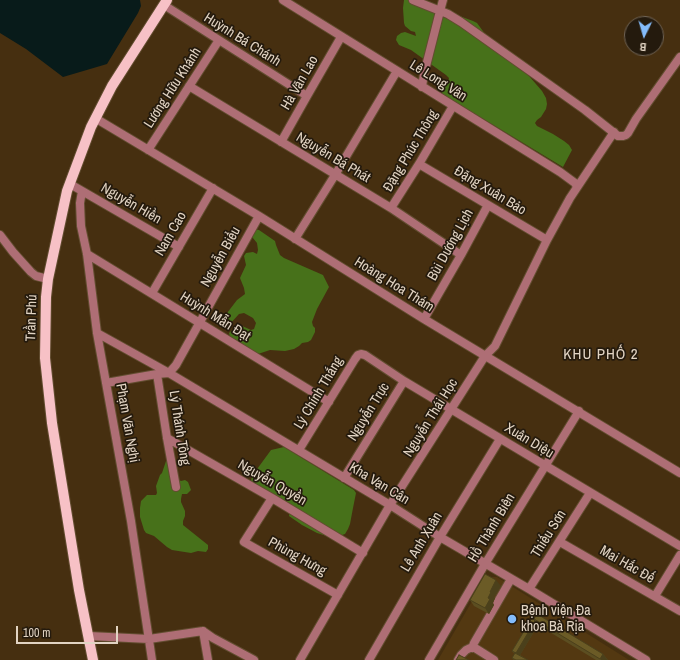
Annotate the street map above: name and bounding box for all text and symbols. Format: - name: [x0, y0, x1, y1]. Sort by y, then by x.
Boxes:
- street label: Huỳnh Bá Chánh: [200, 10, 284, 70]
- north arrow: [624, 16, 664, 56]
- text: B: [639, 40, 647, 54]
- street label: Lương Hữu Khánh: [141, 45, 205, 131]
- street label: Hà Văn Lao: [278, 53, 322, 113]
- street label: Lê Long Vân: [406, 57, 470, 105]
- street label: Đặng Phúc Thông: [380, 107, 442, 195]
- street label: Nguyễn Bá Phát: [293, 129, 373, 187]
- street label: Đặng Xuân Bảo: [451, 163, 529, 219]
- street label: Nguyễn Hiền: [98, 180, 164, 228]
- street label: Bùi Dương Lịch: [424, 206, 478, 284]
- street label: Nam Cao: [152, 209, 190, 259]
- street label: Nguyễn Biểu: [198, 224, 244, 290]
- street label: Hoàng Hoa Thám: [351, 254, 437, 316]
- street label: Huỳnh Mẫn Đạt: [177, 289, 253, 345]
- street label: Trần Phú: [23, 294, 41, 342]
- district label: KHU PHỐ 2: [563, 346, 639, 364]
- street label: Lý Chính Thắng: [291, 354, 347, 432]
- street label: Nguyễn Thái Học: [400, 376, 462, 460]
- street label: Nguyễn Trực: [345, 380, 393, 444]
- street label: Phạm Văn Nghị: [112, 382, 142, 464]
- street label: Lý Thánh Tông: [165, 389, 193, 467]
- street label: Xuân Diệu: [501, 420, 557, 462]
- street label: Nguyễn Quyền: [235, 457, 309, 509]
- street label: Kha Vạn Cân: [346, 459, 412, 509]
- street label: Hồ Thành Biên: [465, 491, 519, 565]
- street label: Thiếu Sơn: [528, 507, 570, 561]
- street label: Lê Anh Xuân: [398, 509, 446, 575]
- street label: Phùng Hưng: [265, 534, 329, 580]
- street label: Mai Hắc Đế: [597, 543, 657, 587]
- place label: Bệnh viện Đa khoa Bà Rịa: [521, 603, 591, 636]
- marker: Bệnh viện Đa khoa Bà Rịa: [506, 613, 518, 625]
- scale bar: [18, 618, 120, 644]
- text: 100 m: [23, 625, 50, 641]

